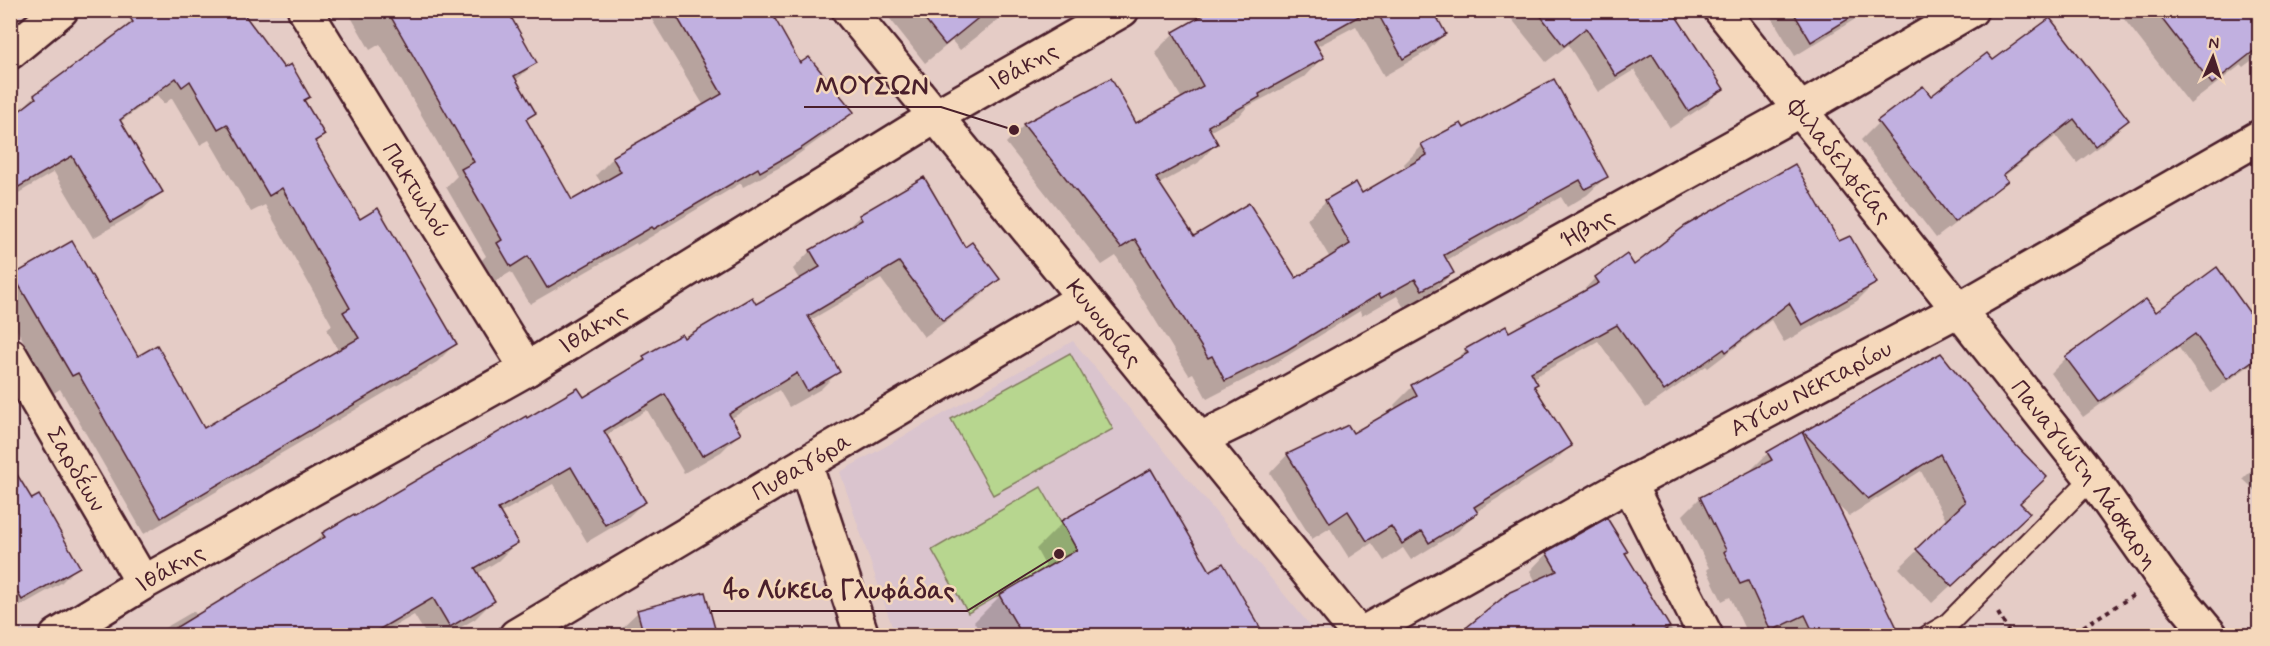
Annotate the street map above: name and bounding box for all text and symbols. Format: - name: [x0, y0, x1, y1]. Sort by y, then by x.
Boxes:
- north arrow: [2183, 27, 2243, 87]
- text: N: [2208, 33, 2220, 54]
- street label: Ιθάκης: [984, 36, 1064, 100]
- callout: ΜΟΥΣΩΝ: [804, 63, 941, 107]
- text: ΜΟΥΣΩΝ: [815, 70, 929, 104]
- street label: Φιλαδελφείας: [1779, 92, 1898, 230]
- street label: Πακτωλού: [374, 137, 457, 245]
- street label: Ήβης: [1555, 202, 1620, 256]
- street label: Κυνουρίας: [1058, 273, 1149, 374]
- street label: Ιθάκης: [554, 297, 633, 362]
- street label: Αγίου Νεκταρίου: [1725, 334, 1898, 445]
- street label: Παναγιώτη Λάσκαρη: [2003, 374, 2165, 575]
- street label: Σαρδέων: [38, 422, 112, 518]
- street label: Πυθαγόρα: [747, 426, 858, 509]
- street label: Ιθάκης: [130, 538, 211, 601]
- callout: 4ο Λύκειο Γλυφάδας: [711, 567, 967, 611]
- text: 4ο Λύκειο Γλυφάδας: [723, 574, 955, 608]

